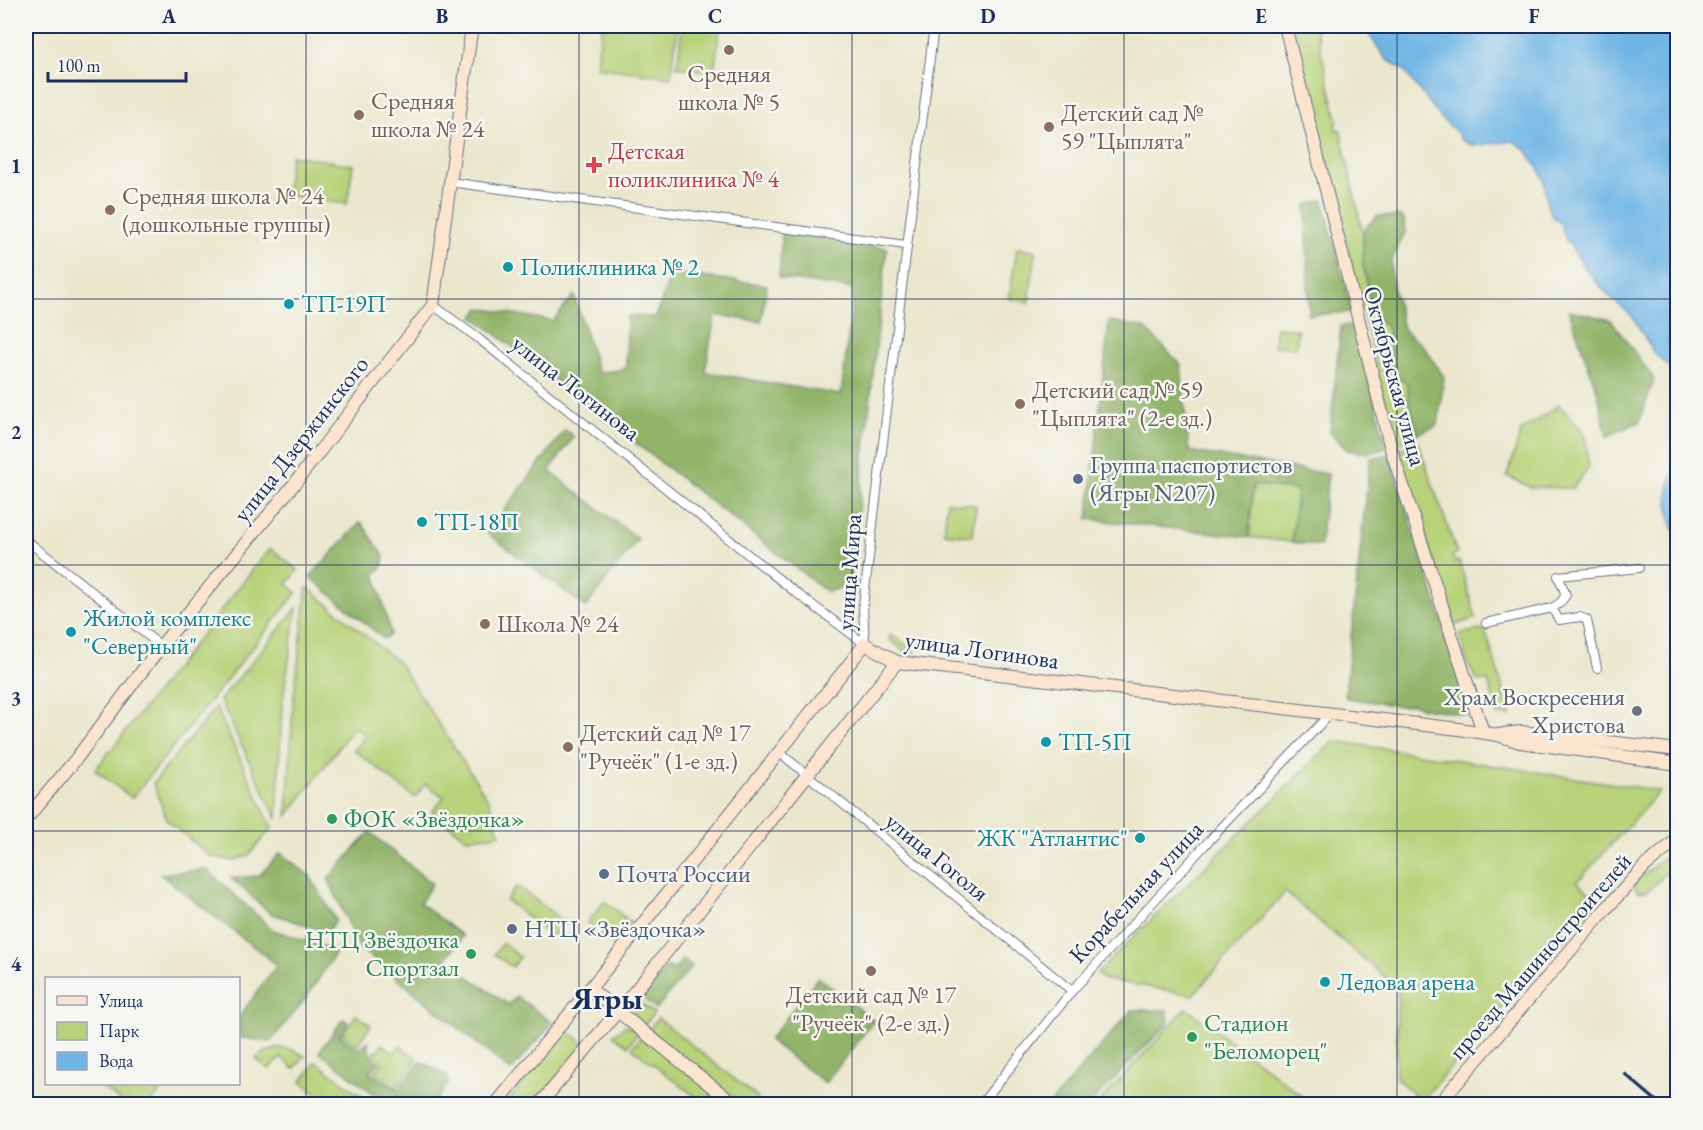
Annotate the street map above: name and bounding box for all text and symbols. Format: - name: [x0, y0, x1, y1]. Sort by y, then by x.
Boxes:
- text: A: [161, 3, 177, 29]
- text: B: [436, 3, 448, 29]
- text: C: [708, 3, 722, 29]
- text: D: [980, 3, 996, 29]
- text: E: [1255, 3, 1267, 29]
- text: F: [1529, 3, 1540, 29]
- marker: Средняя школа № 5: [722, 43, 736, 57]
- scale bar: [48, 45, 186, 83]
- text: 100 m: [57, 54, 101, 77]
- place label: Средняя школа № 5: [678, 58, 780, 117]
- place label: Средняя школа № 24: [371, 85, 485, 144]
- place label: Детский сад № 59 "Цыплята": [1061, 97, 1204, 156]
- marker: Средняя школа № 24: [352, 108, 366, 122]
- marker: Детский сад № 59 "Цыплята": [1042, 120, 1056, 134]
- place label: Детская поликлиника № 4: [608, 135, 780, 194]
- text: 1: [11, 153, 21, 179]
- marker: Детская поликлиника № 4: [585, 156, 603, 174]
- place label: Средняя школа № 24 (дошкольные группы): [122, 180, 331, 239]
- marker: Средняя школа № 24 (дошкольные группы): [103, 203, 117, 217]
- place label: Поликлиника № 2: [520, 251, 699, 282]
- marker: Поликлиника № 2: [501, 260, 515, 274]
- street label: Октябрьская улица: [1357, 283, 1434, 470]
- place label: ТП-19П: [301, 288, 386, 319]
- marker: ТП-19П: [282, 297, 296, 311]
- street label: улица Логинова: [506, 328, 647, 448]
- street label: улица Дзержинского: [226, 349, 375, 528]
- place label: Детский сад № 59 "Цыплята" (2-е зд.): [1032, 374, 1212, 433]
- marker: Детский сад № 59 "Цыплята" (2-е зд.): [1013, 397, 1027, 411]
- text: 2: [11, 419, 22, 445]
- place label: Группа паспортистов (Ягры N207): [1090, 449, 1293, 508]
- marker: Группа паспортистов (Ягры N207): [1071, 472, 1085, 486]
- place label: ТП-18П: [434, 506, 519, 537]
- street label: улица Мира: [829, 512, 868, 631]
- marker: ТП-18П: [415, 515, 429, 529]
- place label: Жилой комплекс "Северный": [82, 602, 252, 661]
- place label: Школа № 24: [497, 608, 619, 639]
- marker: Школа № 24: [478, 617, 492, 631]
- street label: улица Логинова: [903, 623, 1061, 676]
- marker: Жилой комплекс "Северный": [64, 625, 78, 639]
- place label: Храм Воскресения Христова: [1443, 681, 1625, 740]
- text: 3: [11, 685, 21, 711]
- marker: Храм Воскресения Христова: [1630, 704, 1644, 718]
- place label: Детский сад № 17 "Ручеёк" (1-е зд.): [580, 717, 751, 776]
- place label: ТП-5П: [1058, 726, 1132, 757]
- marker: ТП-5П: [1039, 735, 1053, 749]
- marker: Детский сад № 17 "Ручеёк" (1-е зд.): [561, 740, 575, 754]
- place label: ФОК «Звёздочка»: [344, 803, 525, 834]
- street label: улица Гоголя: [879, 805, 996, 908]
- marker: ФОК «Звёздочка»: [325, 812, 339, 826]
- street label: Корабельная улица: [1062, 814, 1210, 969]
- place label: ЖК "Атлантис": [976, 822, 1128, 853]
- marker: ЖК "Атлантис": [1133, 831, 1147, 845]
- street label: проезд Машиностроителей: [1441, 846, 1638, 1065]
- place label: Почта России: [616, 858, 751, 889]
- marker: Почта России: [597, 867, 611, 881]
- place label: НТЦ «Звёздочка»: [524, 913, 706, 944]
- marker: НТЦ «Звёздочка»: [505, 922, 519, 936]
- place label: НТЦ Звёздочка Спортзал: [305, 924, 459, 983]
- marker: НТЦ Звёздочка Спортзал: [464, 947, 478, 961]
- text: 4: [11, 951, 22, 977]
- marker: Детский сад № 17 "Ручеёк" (2-е зд.): [864, 964, 878, 978]
- place label: Ледовая арена: [1337, 966, 1475, 997]
- marker: Ледовая арена: [1318, 975, 1332, 989]
- legend: [45, 977, 240, 1085]
- district label: Ягры: [570, 979, 643, 1018]
- place label: Детский сад № 17 "Ручеёк" (2-е зд.): [786, 979, 957, 1038]
- text: Улица: [98, 989, 144, 1012]
- place label: Стадион "Беломорец": [1204, 1007, 1328, 1066]
- text: Парк: [99, 1019, 139, 1042]
- marker: Стадион "Беломорец": [1185, 1030, 1199, 1044]
- text: Вода: [99, 1049, 134, 1072]

